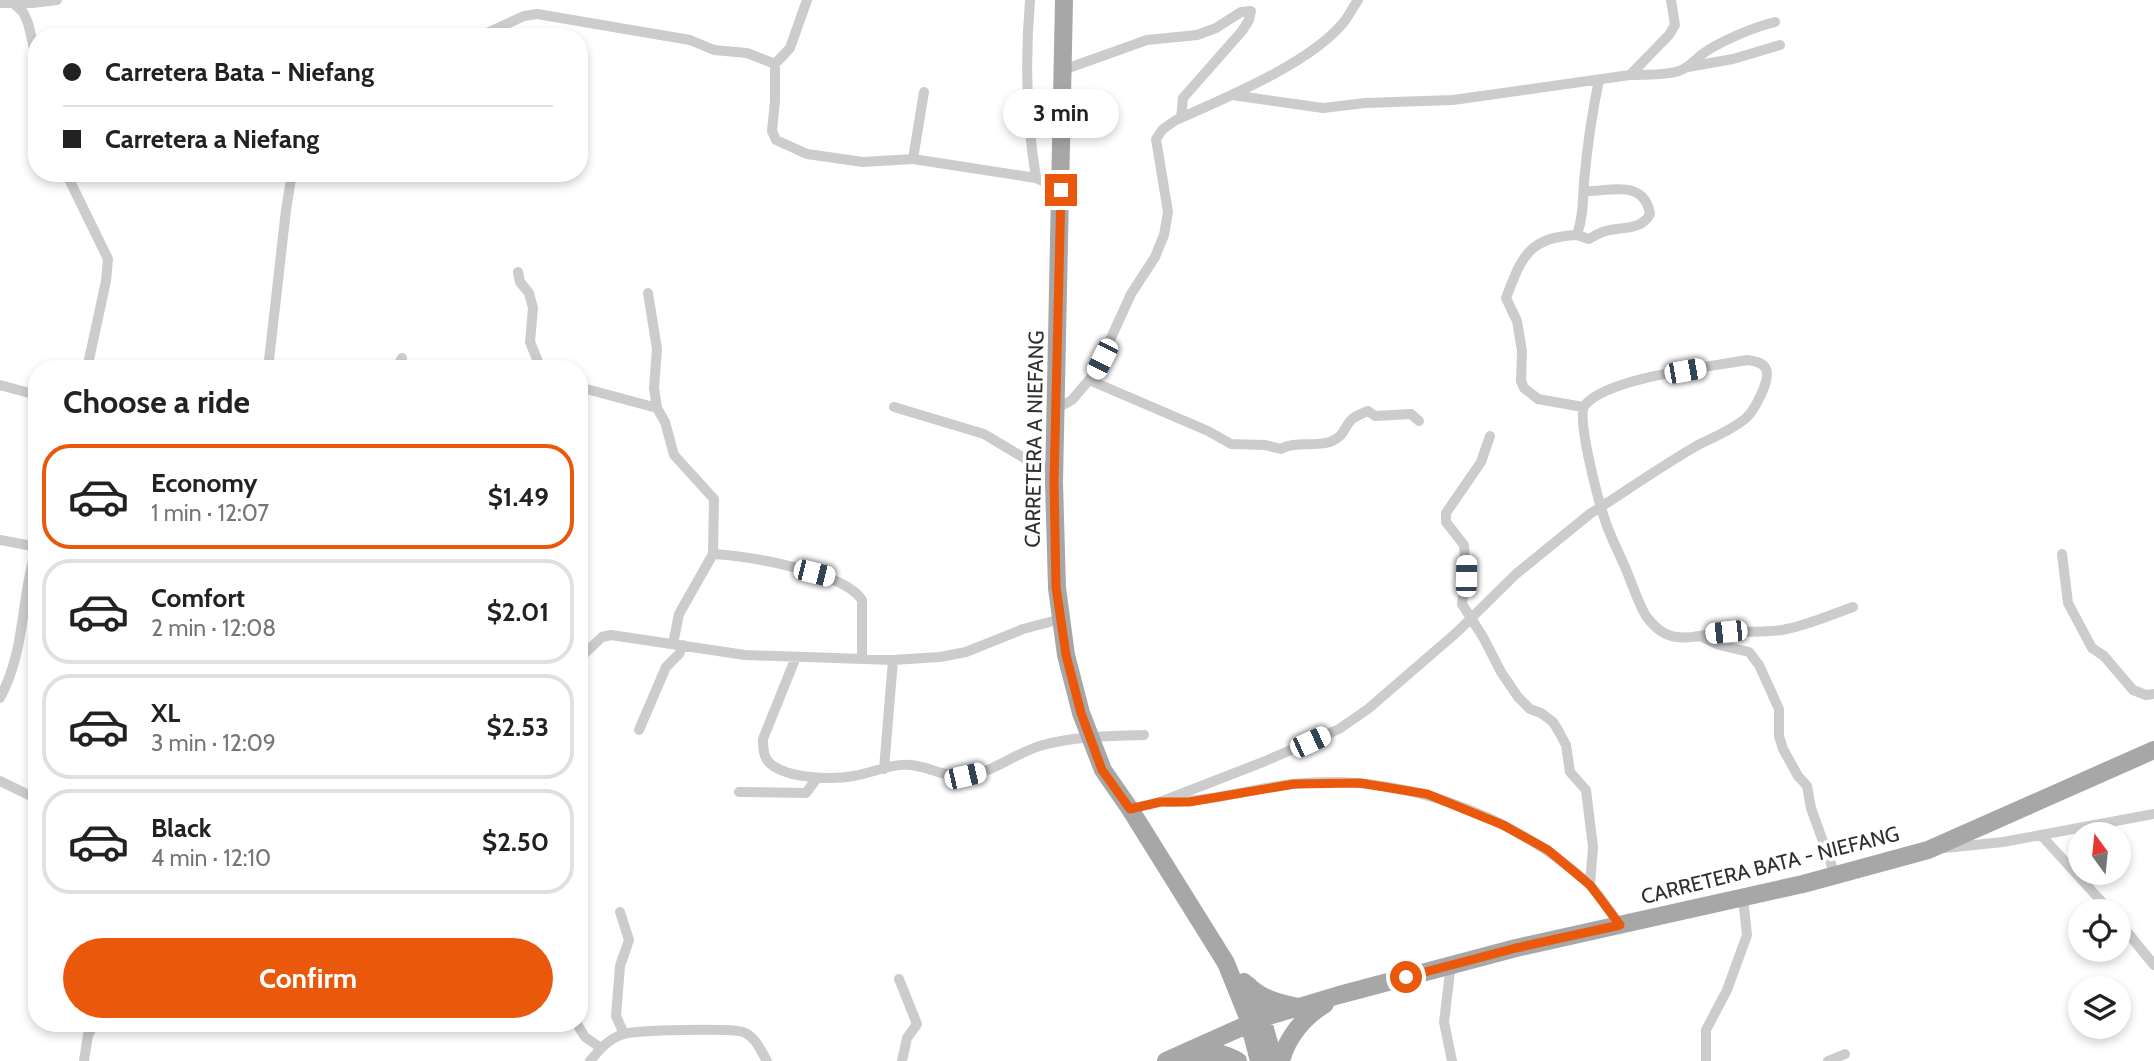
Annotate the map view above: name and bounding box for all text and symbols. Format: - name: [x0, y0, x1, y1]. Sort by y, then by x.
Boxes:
- text: Carretera Bata - Niefang: [105, 56, 374, 88]
- callout: 3 min: [1003, 88, 1119, 138]
- text: 3 min: [1033, 99, 1089, 127]
- text: Carretera a Niefang: [105, 123, 319, 155]
- route end: [1045, 174, 1077, 206]
- street label: CARRETERA A NIEFANG: [1020, 330, 1048, 548]
- car: [1084, 336, 1121, 382]
- car: [1663, 357, 1708, 385]
- text: Choose a ride: [63, 382, 250, 421]
- icon: car: [67, 465, 130, 528]
- text: Economy: [151, 467, 257, 499]
- text: $1.49: [488, 481, 549, 513]
- text: 1 min · 12:07: [151, 499, 269, 527]
- car: [1456, 555, 1477, 597]
- car: [792, 558, 837, 588]
- icon: car: [67, 580, 130, 643]
- text: Comfort: [151, 582, 245, 614]
- text: $2.01: [487, 596, 549, 628]
- text: 2 min · 12:08: [151, 614, 276, 642]
- car: [1705, 619, 1748, 645]
- icon: car: [67, 695, 130, 758]
- text: XL: [151, 697, 180, 729]
- text: $2.53: [486, 711, 549, 743]
- car: [1287, 724, 1334, 760]
- text: 3 min · 12:09: [151, 729, 276, 757]
- car: [943, 761, 988, 791]
- icon: car: [67, 810, 130, 873]
- text: Black: [151, 812, 211, 844]
- street label: CARRETERA BATA - NIEFANG: [1638, 821, 1902, 909]
- north arrow: [2068, 822, 2132, 886]
- map controls: [2068, 822, 2131, 1039]
- text: $2.50: [482, 826, 549, 858]
- text: 4 min · 12:10: [151, 844, 271, 872]
- button: locate: [2068, 899, 2131, 962]
- button: Confirm: [63, 938, 553, 1018]
- route start: [1390, 961, 1422, 993]
- button: layers: [2068, 976, 2131, 1039]

